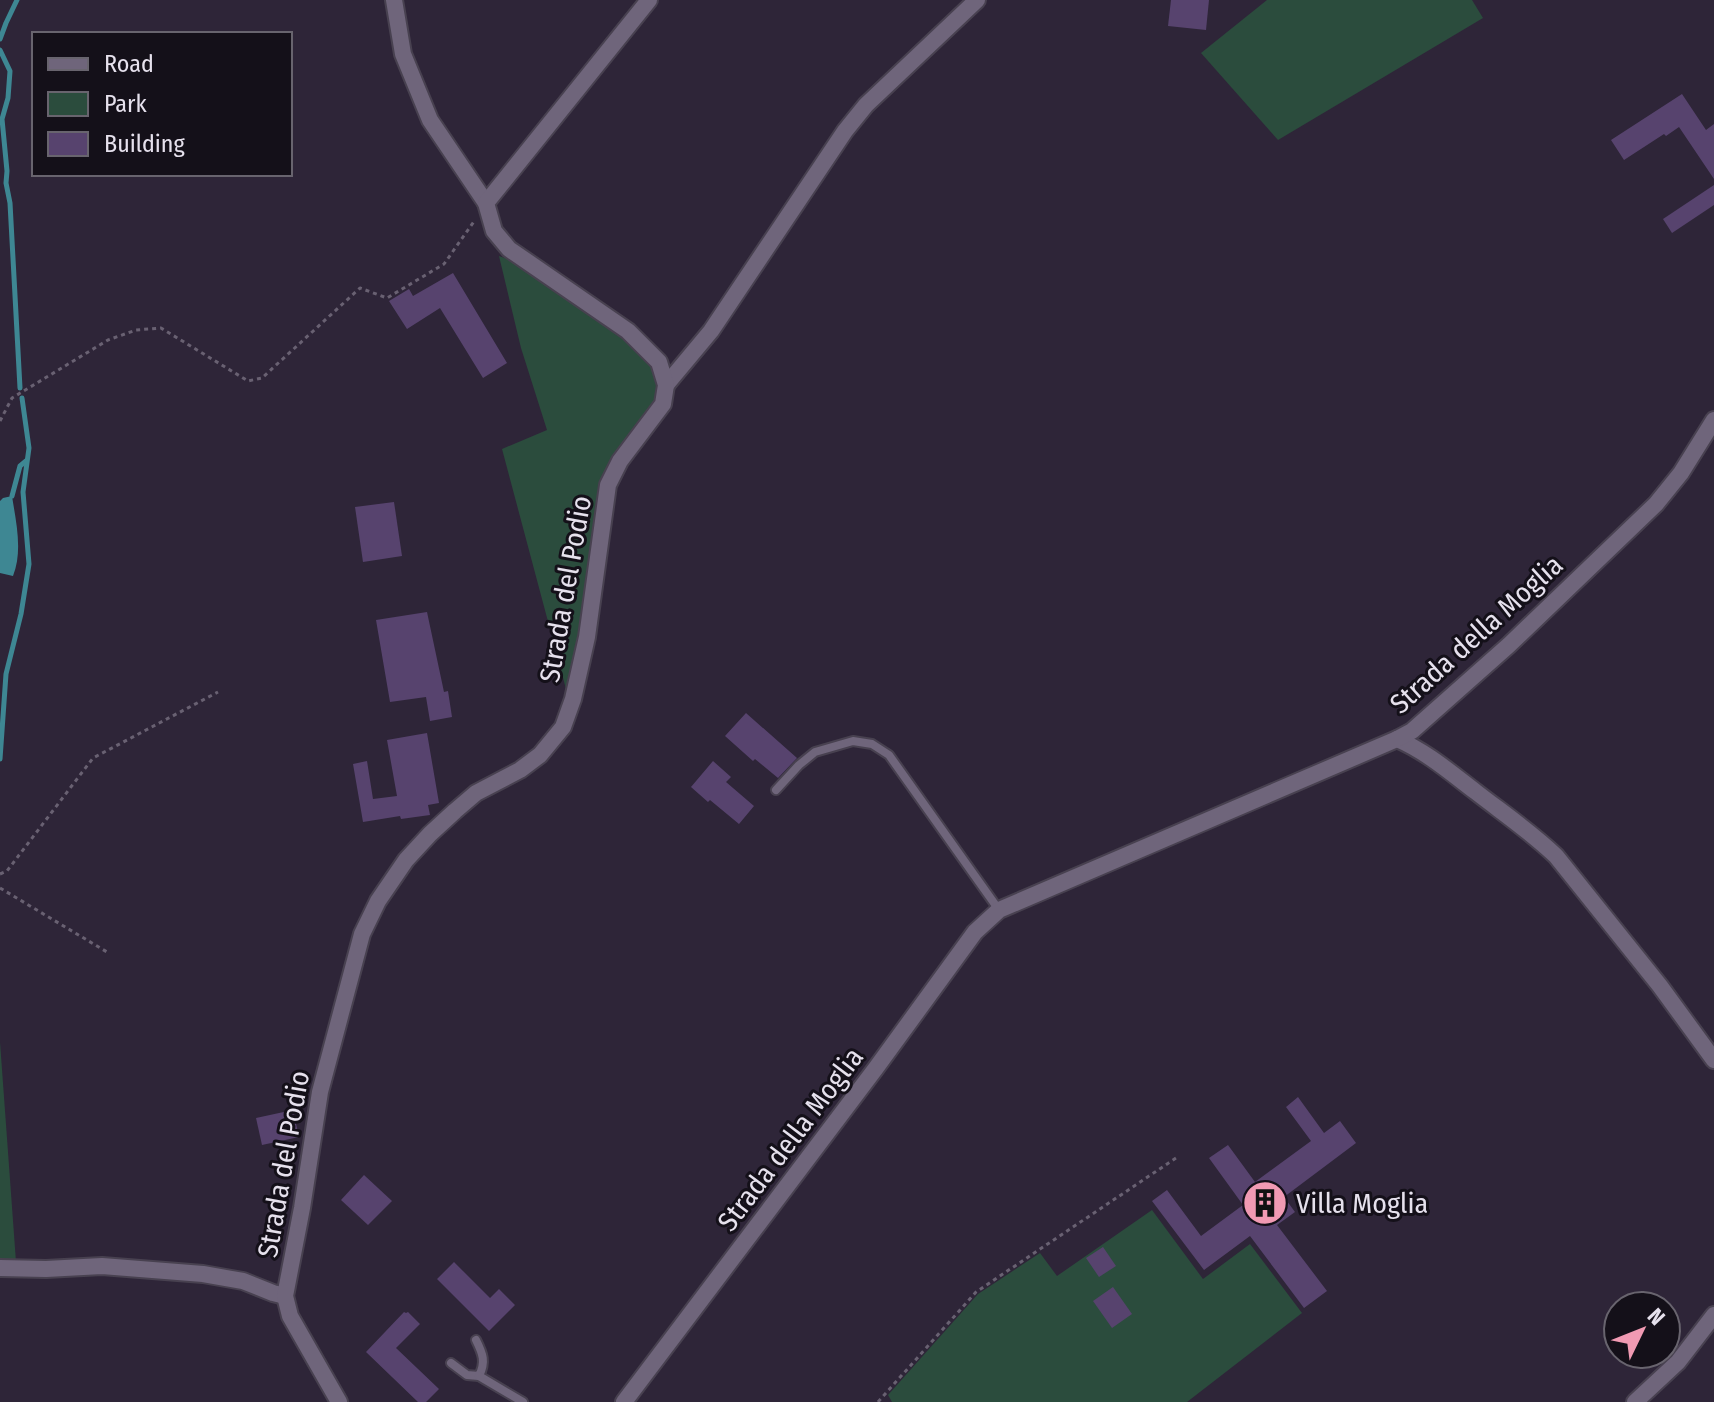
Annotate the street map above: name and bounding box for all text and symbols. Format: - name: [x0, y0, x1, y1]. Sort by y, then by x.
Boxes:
- legend: [32, 32, 292, 176]
- text: Road: [104, 50, 154, 78]
- text: Park: [104, 90, 147, 118]
- text: Building: [104, 130, 186, 158]
- street label: Strada del Podio: [533, 493, 598, 685]
- street label: Strada della Moglia: [1383, 548, 1569, 720]
- street label: Strada della Moglia: [711, 1041, 870, 1237]
- street label: Strada del Podio: [251, 1068, 316, 1260]
- building icon: Villa Moglia: [1241, 1179, 1289, 1227]
- place label: Villa Moglia: [1296, 1187, 1428, 1220]
- north arrow: [1602, 1290, 1682, 1370]
- text: N: [1642, 1303, 1671, 1331]

